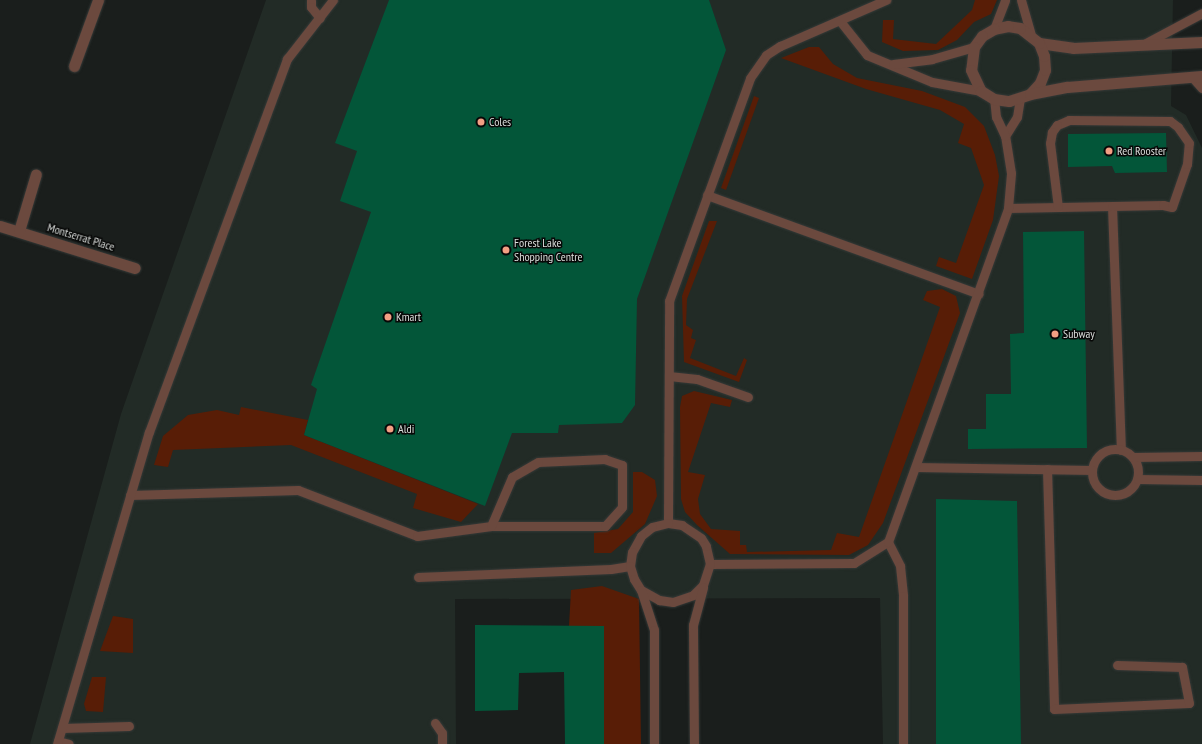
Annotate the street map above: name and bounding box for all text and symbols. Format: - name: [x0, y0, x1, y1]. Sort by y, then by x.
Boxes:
- place label: Coles: [489, 115, 511, 129]
- marker: Coles: [476, 117, 486, 127]
- place label: Red Rooster: [1117, 144, 1166, 158]
- marker: Red Rooster: [1104, 146, 1114, 156]
- street label: Montserrat Place: [46, 220, 116, 254]
- place label: Forest Lake Shopping Centre: [514, 236, 583, 264]
- marker: Forest Lake Shopping Centre: [501, 245, 511, 255]
- place label: Kmart: [396, 310, 421, 324]
- marker: Kmart: [383, 312, 393, 322]
- place label: Subway: [1063, 327, 1095, 341]
- marker: Subway: [1050, 329, 1060, 339]
- place label: Aldi: [398, 422, 414, 436]
- marker: Aldi: [385, 424, 395, 434]

